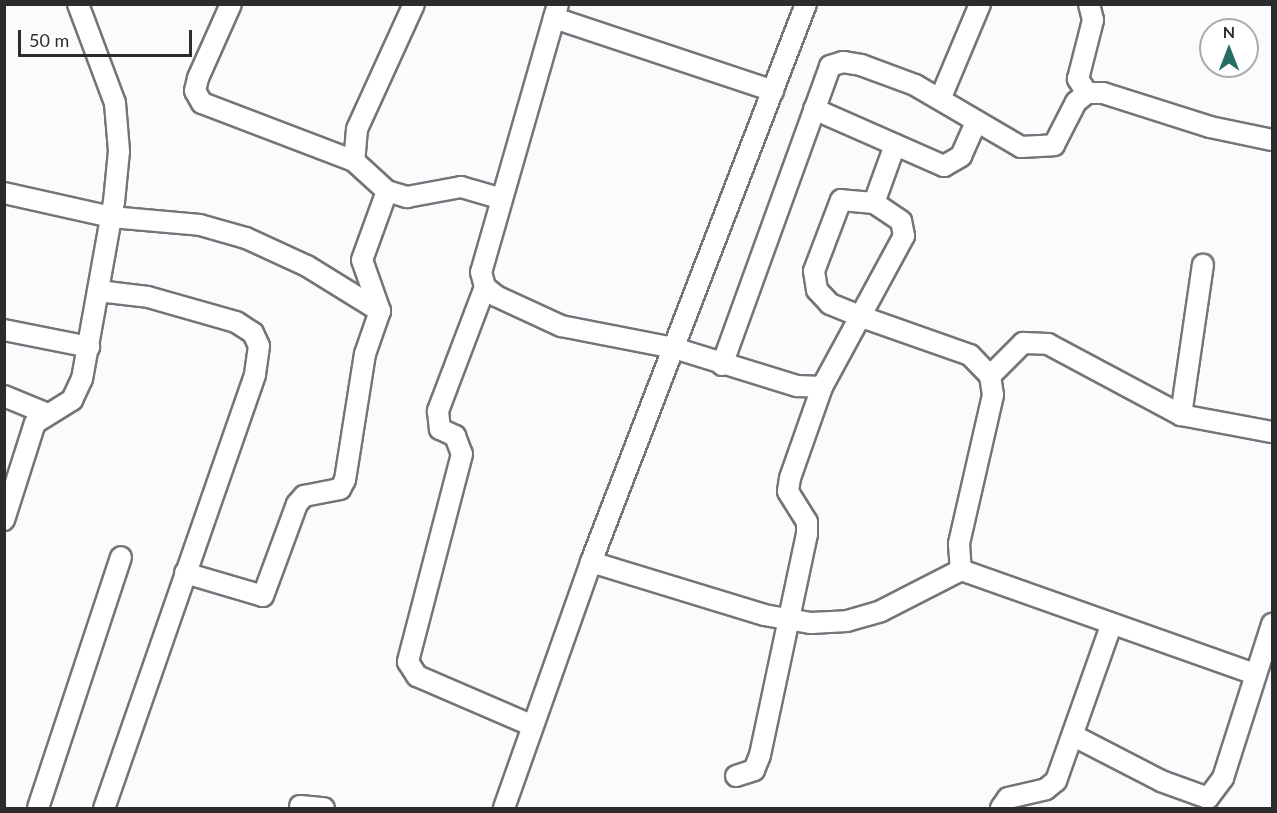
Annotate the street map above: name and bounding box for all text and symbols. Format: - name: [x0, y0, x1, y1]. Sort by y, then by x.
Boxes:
- scale bar: [21, 18, 195, 56]
- north arrow: [1199, 18, 1259, 78]
- text: N: [1223, 22, 1235, 41]
- text: 50 m: [29, 29, 69, 51]

